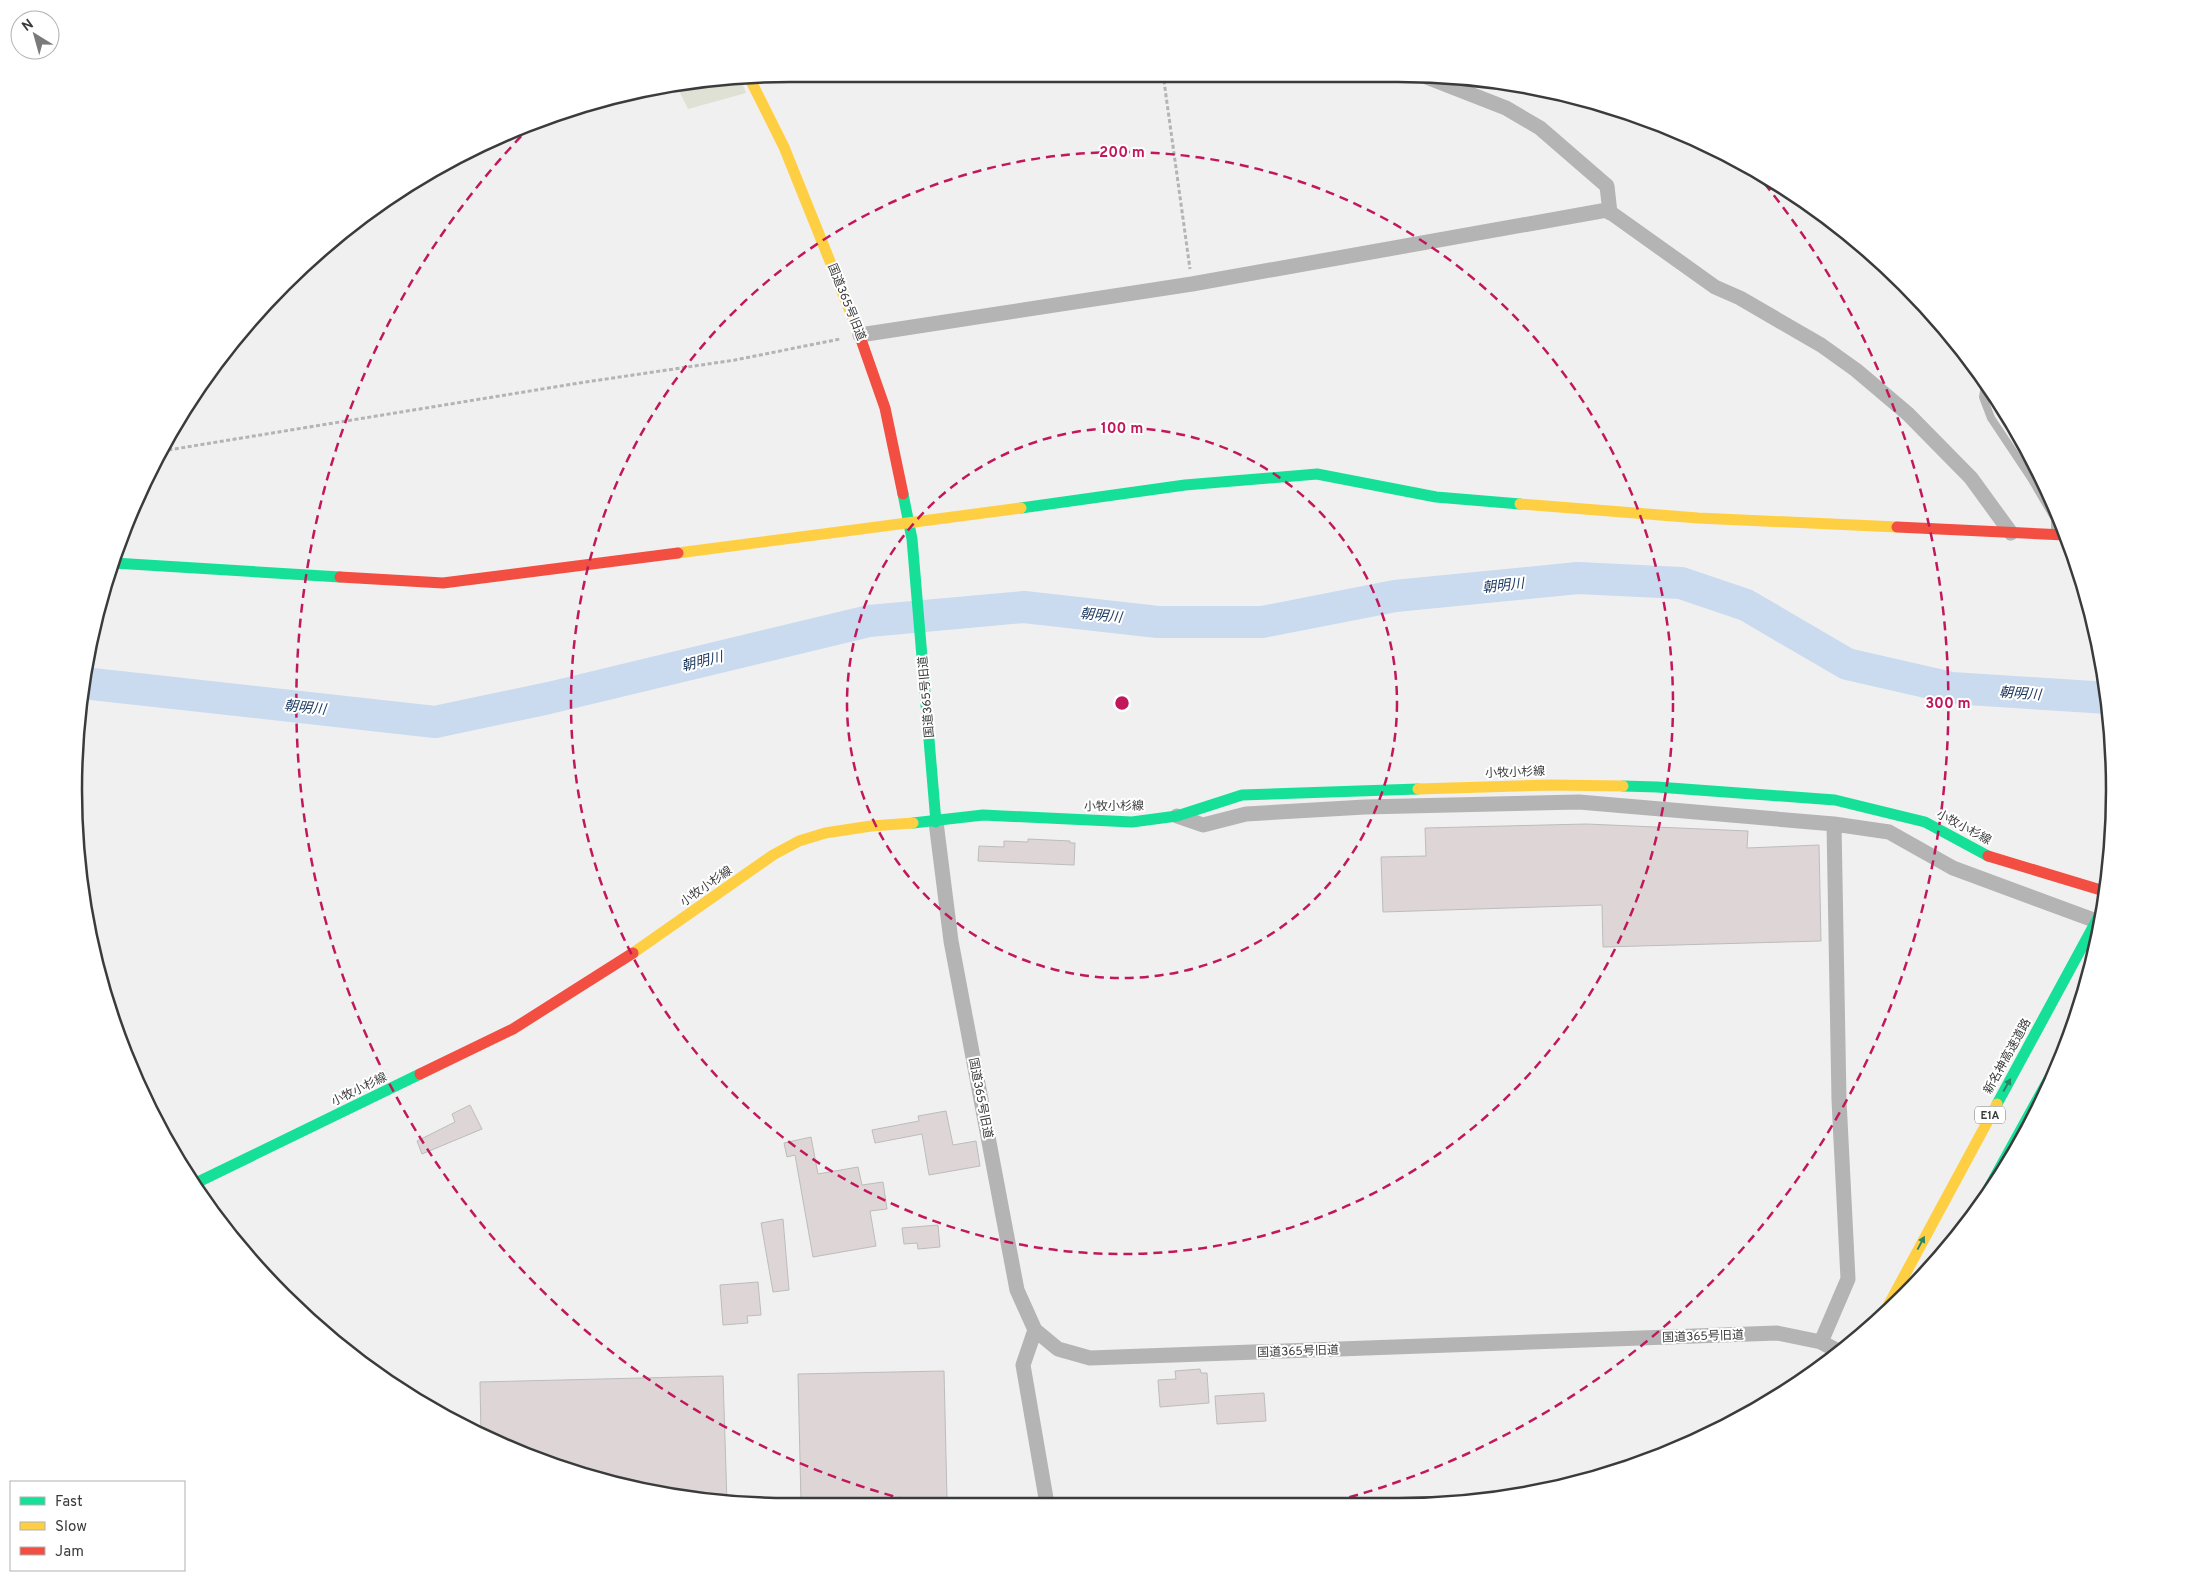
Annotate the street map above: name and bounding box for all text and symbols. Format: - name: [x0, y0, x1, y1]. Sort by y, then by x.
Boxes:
- north arrow: [10, 10, 60, 60]
- text: N: [19, 16, 37, 36]
- text: 200 m: [1099, 144, 1145, 163]
- street label: 国道365号旧道: [823, 261, 869, 343]
- text: 100 m: [1101, 420, 1143, 439]
- water label: 朝明川: [1481, 576, 1527, 597]
- water label: 朝明川: [1079, 606, 1125, 627]
- water label: 朝明川: [680, 649, 727, 676]
- street label: 国道365号旧道: [915, 655, 939, 738]
- water label: 朝明川: [1998, 685, 2043, 705]
- centre of rings: [1113, 694, 1131, 712]
- text: 300 m: [1925, 695, 1971, 714]
- water label: 朝明川: [283, 698, 329, 719]
- street label: 小牧小杉線: [1485, 764, 1545, 782]
- street label: 小牧小杉線: [1084, 798, 1144, 816]
- street label: 小牧小杉線: [1933, 807, 1994, 849]
- street label: 小牧小杉線: [677, 863, 736, 911]
- street label: 新名神高速道路: [1981, 1016, 2035, 1097]
- street label: 国道365号旧道: [964, 1056, 996, 1140]
- street label: 小牧小杉線: [329, 1070, 390, 1110]
- one-way arrow: [2002, 1078, 2011, 1092]
- road number: E1A: [1975, 1106, 2005, 1124]
- one-way arrow: [1917, 1236, 1925, 1251]
- street label: 国道365号旧道: [1662, 1328, 1744, 1346]
- street label: 国道365号旧道: [1257, 1343, 1339, 1361]
- legend: [10, 1481, 185, 1571]
- text: Fast: [55, 1493, 83, 1512]
- text: Slow: [55, 1518, 87, 1537]
- text: Jam: [55, 1543, 84, 1562]

